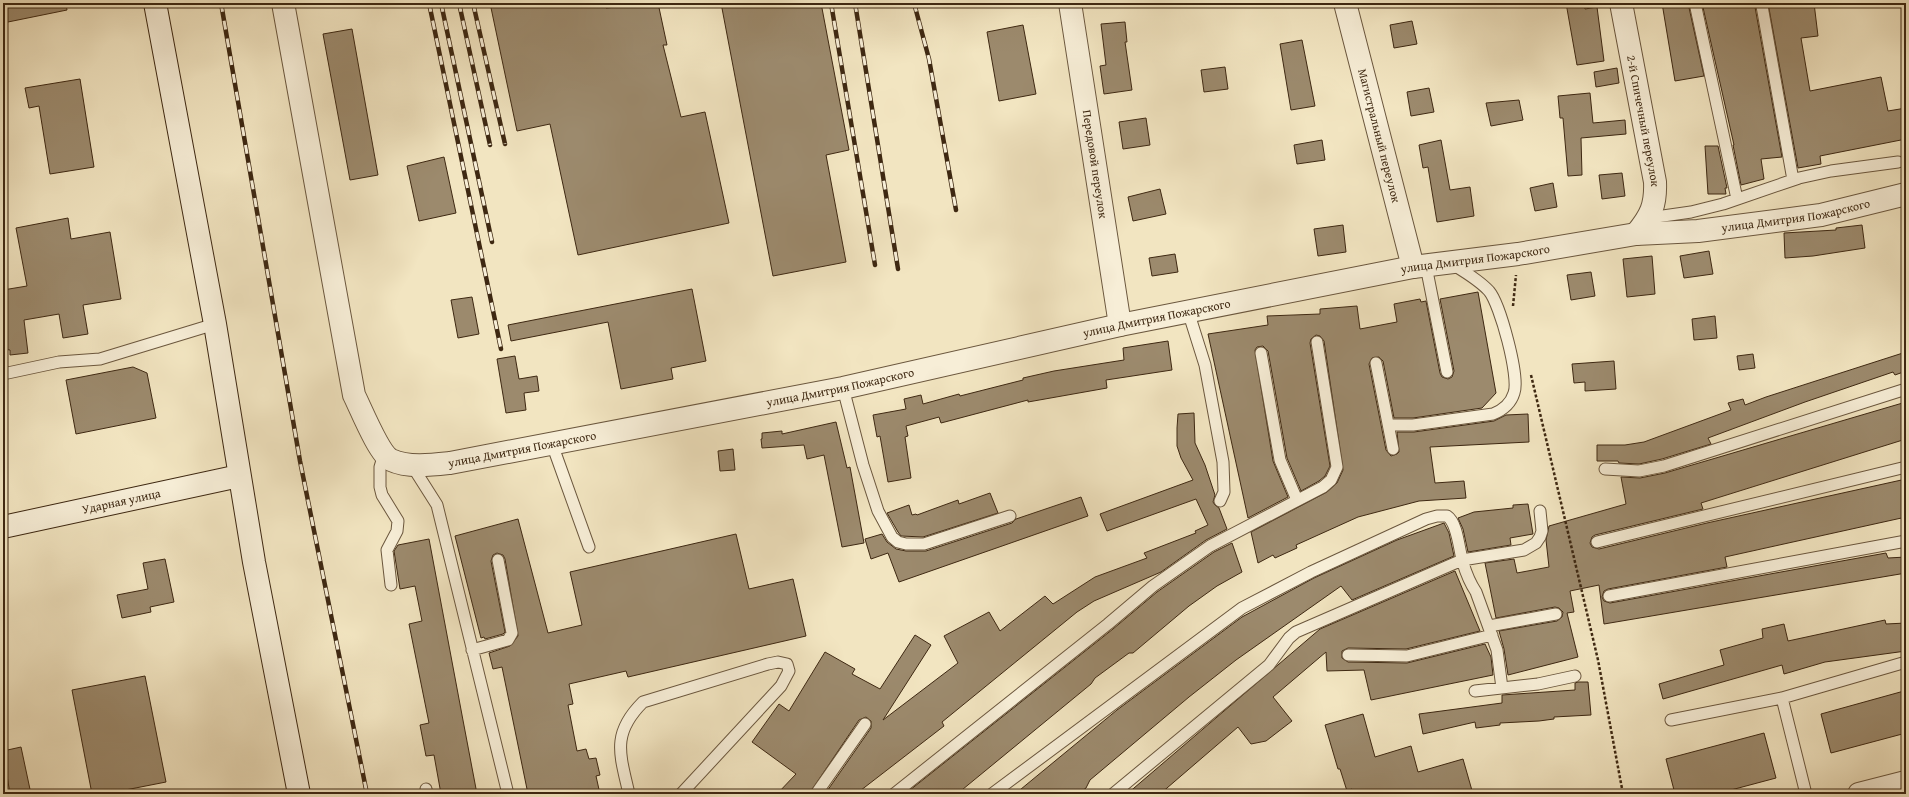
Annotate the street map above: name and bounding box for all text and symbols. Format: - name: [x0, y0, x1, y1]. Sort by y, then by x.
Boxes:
- street label: 2-й Спичечный переулок: [1623, 54, 1664, 188]
- street label: Магистральный переулок: [1354, 67, 1405, 205]
- street label: Передовой переулок: [1079, 109, 1112, 220]
- street label: улица Дмитрия Пожарского: [1719, 194, 1872, 236]
- street label: улица Дмитрия Пожарского: [1398, 240, 1551, 277]
- street label: улица Дмитрия Пожарского: [1080, 294, 1232, 341]
- street label: улица Дмитрия Пожарского: [764, 363, 916, 411]
- street label: улица Дмитрия Пожарского: [446, 426, 598, 471]
- street label: Ударная улица: [80, 484, 162, 518]

